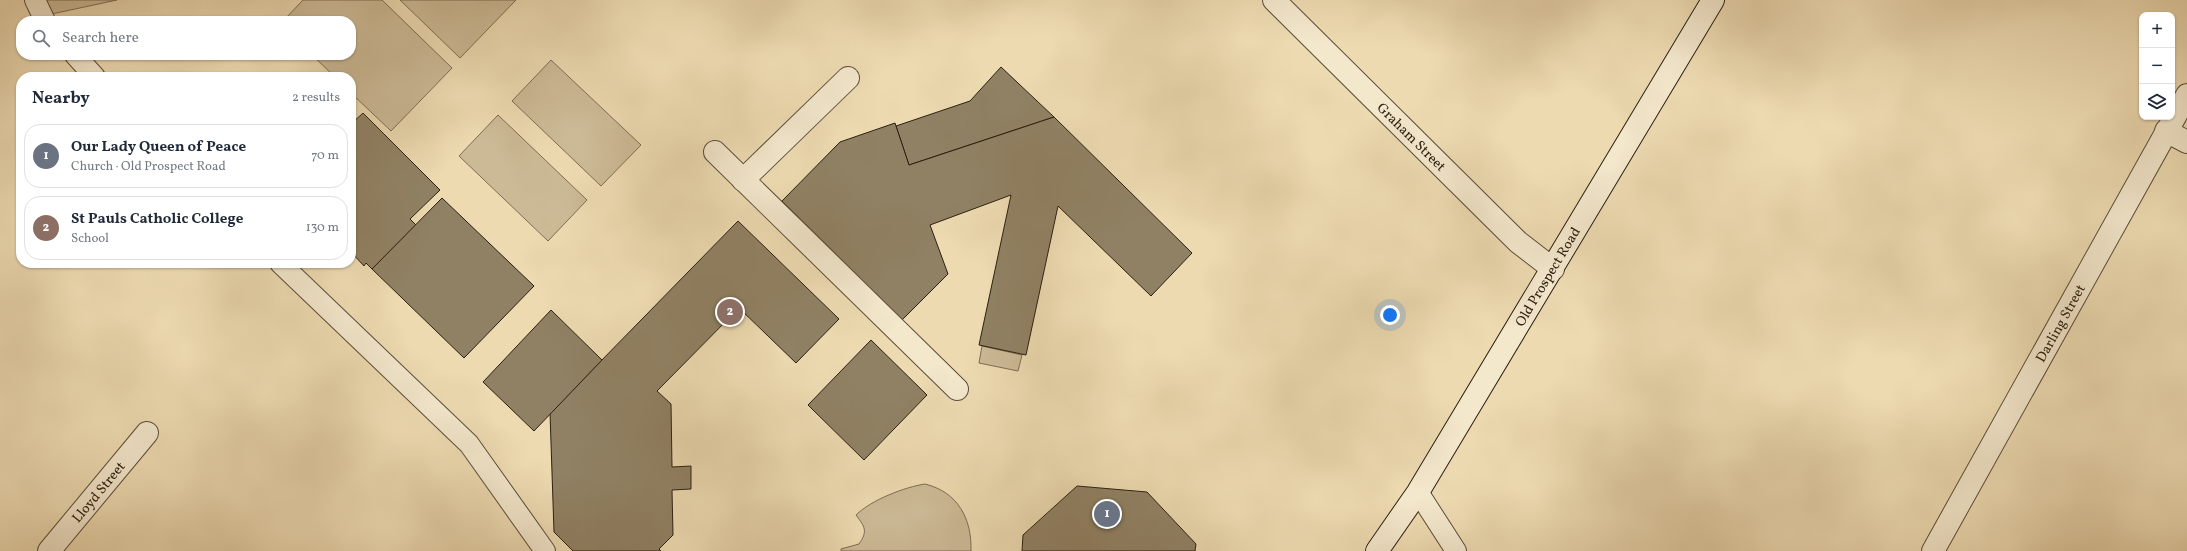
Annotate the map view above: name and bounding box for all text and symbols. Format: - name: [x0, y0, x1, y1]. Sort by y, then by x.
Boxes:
- map controls: [2139, 12, 2175, 120]
- button: +: [2139, 12, 2175, 48]
- search box: [16, 16, 356, 60]
- icon: search: [30, 27, 52, 49]
- text: Search here: [62, 28, 139, 49]
- button: −: [2139, 48, 2175, 84]
- button: layers: [2139, 84, 2175, 120]
- text: Nearby: [32, 87, 90, 110]
- text: 2 results: [292, 89, 340, 107]
- street label: Graham Street: [1372, 99, 1450, 176]
- text: Our Lady Queen of Peace: [71, 137, 246, 158]
- text: 1: [43, 147, 49, 165]
- text: 70 m: [311, 147, 339, 165]
- text: Church · Old Prospect Road: [71, 158, 226, 176]
- text: St Pauls Catholic College: [71, 209, 243, 230]
- text: 2: [43, 219, 49, 237]
- text: 130 m: [306, 219, 339, 237]
- street label: Old Prospect Road: [1511, 224, 1586, 331]
- text: School: [71, 230, 109, 248]
- street label: Darling Street: [2032, 281, 2091, 366]
- pin: 2: [717, 297, 743, 327]
- your location: [1380, 305, 1400, 325]
- street label: Lloyd Street: [68, 458, 130, 527]
- pin: 1: [1094, 499, 1120, 529]

